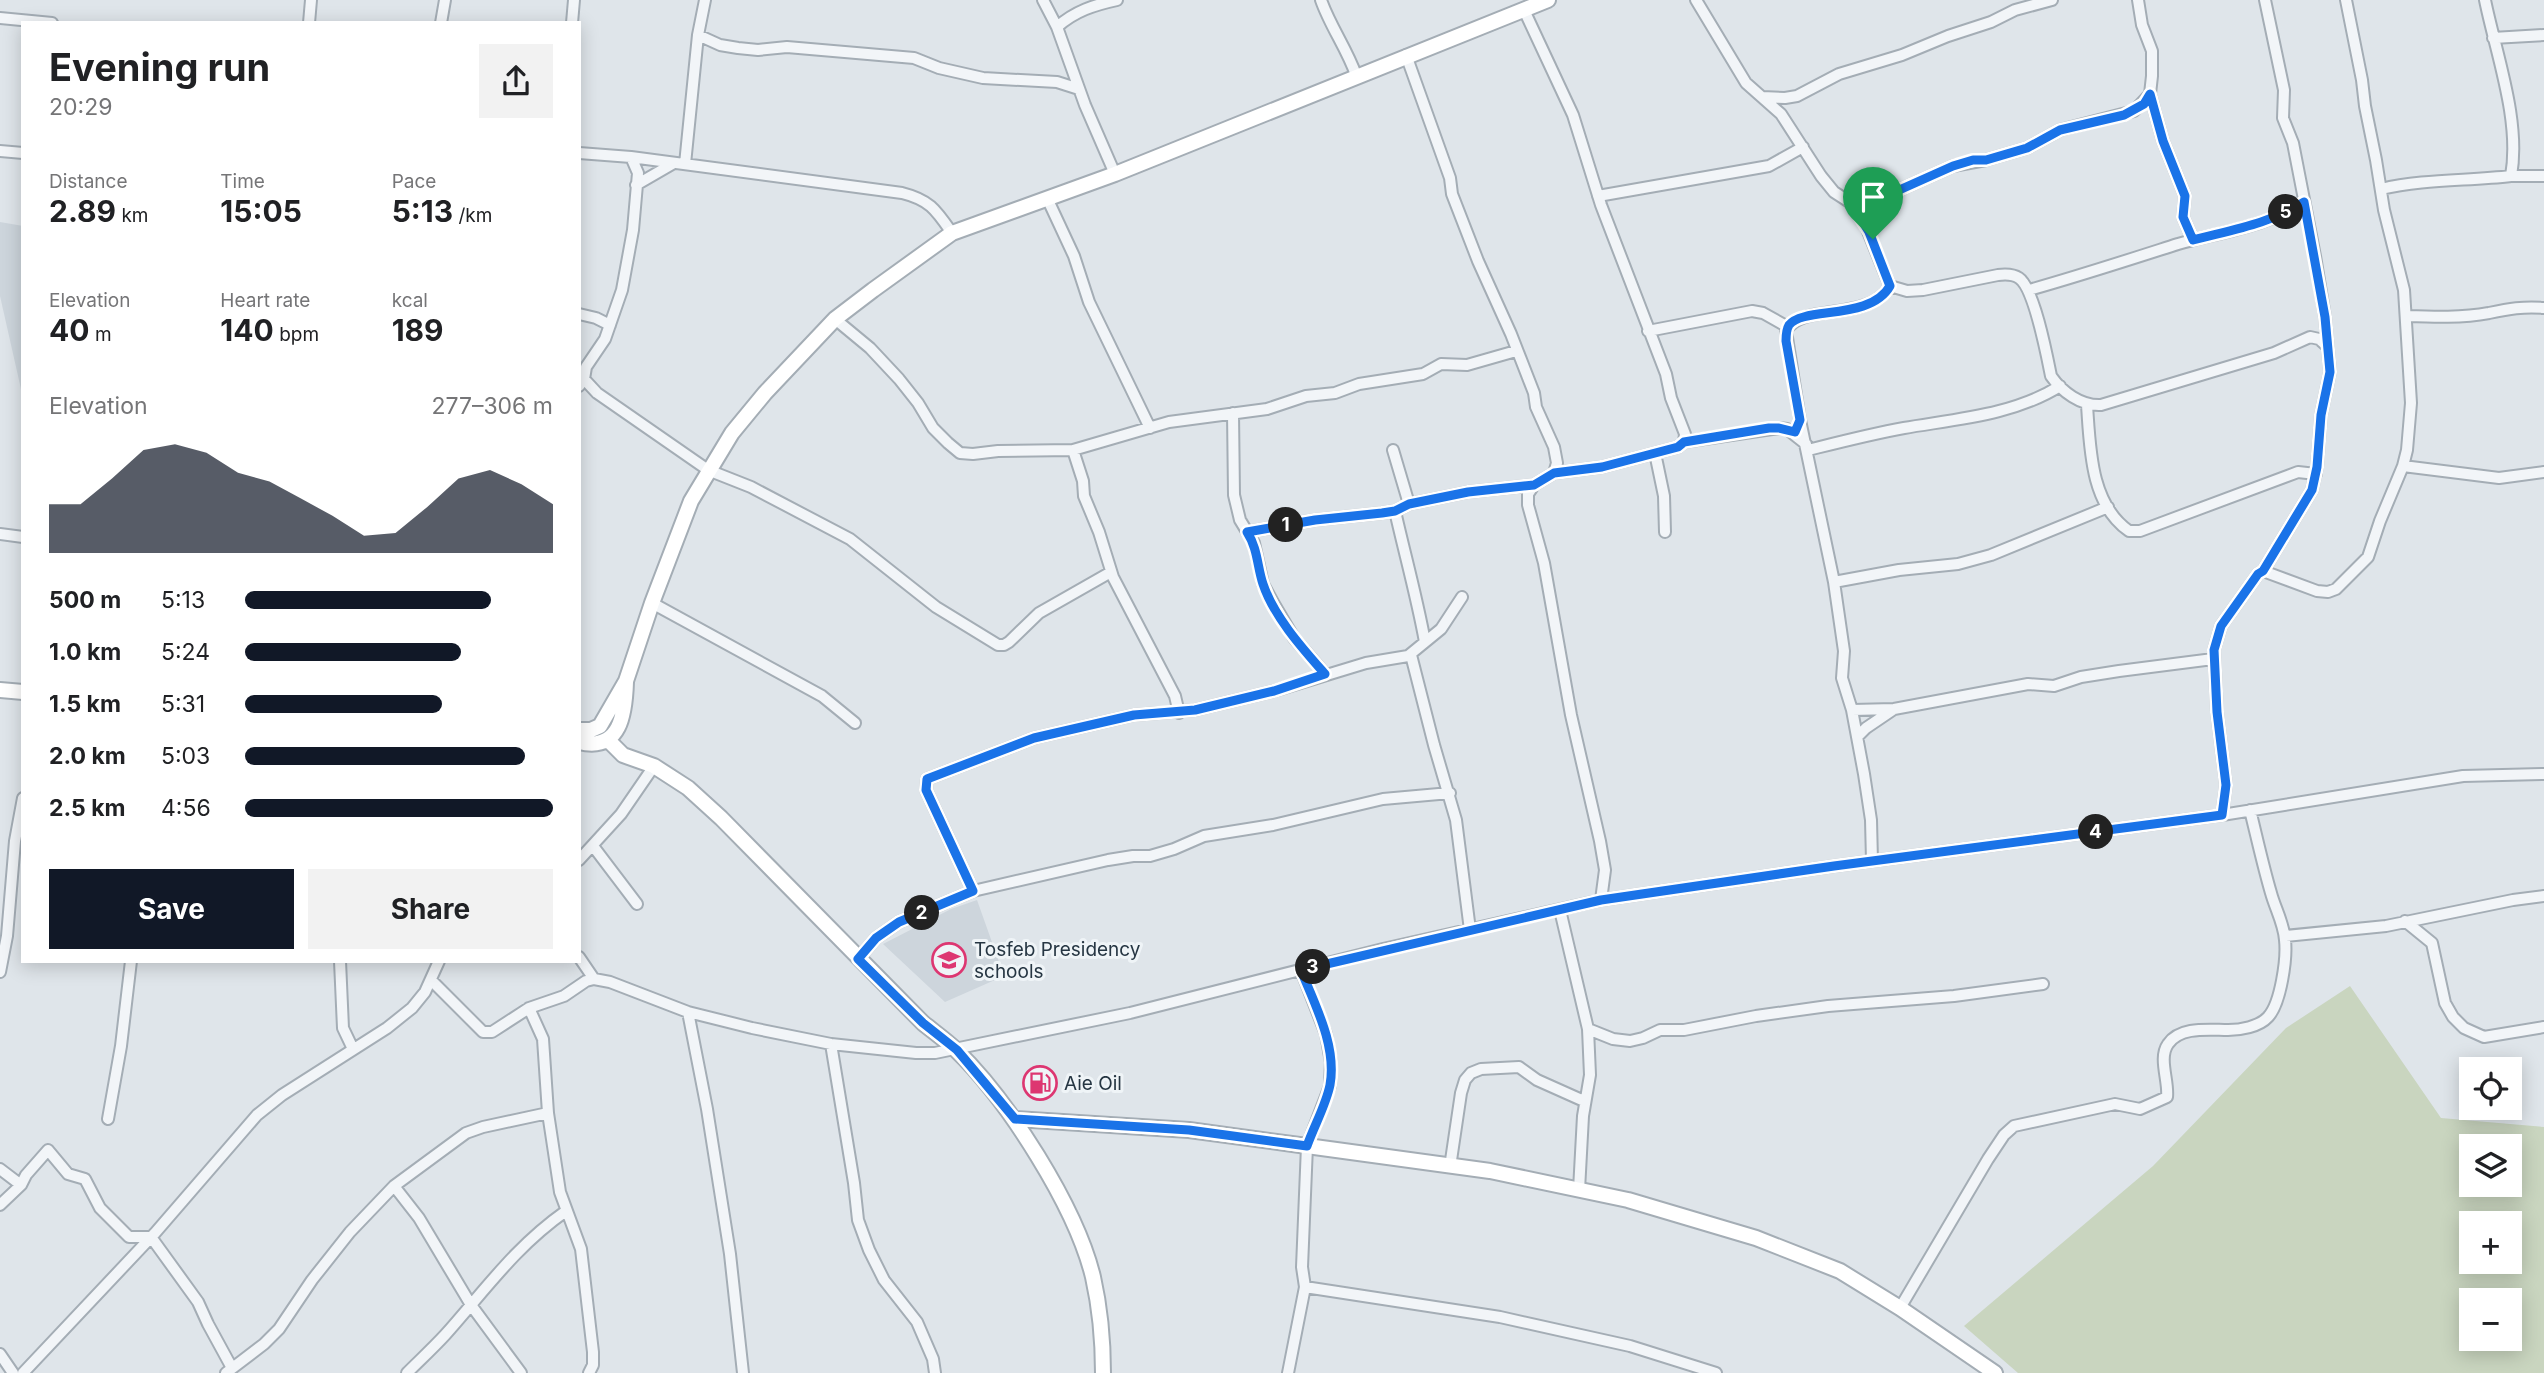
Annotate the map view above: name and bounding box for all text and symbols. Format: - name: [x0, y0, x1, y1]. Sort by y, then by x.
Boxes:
- text: Evening run: [49, 44, 270, 90]
- button: share: [479, 44, 553, 118]
- text: 20:29: [49, 93, 112, 121]
- pin: [1843, 167, 1903, 239]
- text: Distance: [49, 170, 127, 193]
- text: Time: [220, 170, 265, 193]
- text: Pace: [392, 170, 436, 193]
- icon: arrive: [1854, 178, 1892, 216]
- text: 2.89: [49, 193, 116, 229]
- text: 15:05: [220, 193, 302, 229]
- text: 5:13: [392, 193, 453, 229]
- pin: 5: [2268, 194, 2304, 230]
- text: 5: [2279, 200, 2292, 223]
- text: km: [116, 204, 149, 227]
- text: /km: [453, 204, 492, 227]
- text: Elevation: [49, 289, 130, 312]
- text: Heart rate: [220, 289, 310, 312]
- text: kcal: [392, 289, 428, 312]
- text: 40: [49, 312, 90, 348]
- text: 140: [220, 312, 274, 348]
- text: 189: [392, 312, 444, 348]
- text: m: [90, 323, 112, 346]
- text: bpm: [274, 323, 319, 346]
- text: Elevation: [49, 392, 148, 420]
- text: 277–306 m: [431, 392, 553, 420]
- pin: 1: [1268, 508, 1304, 542]
- text: 1: [1281, 513, 1290, 536]
- text: 500 m: [49, 586, 121, 614]
- text: 5:13: [161, 586, 205, 614]
- text: 1.0 km: [49, 638, 121, 666]
- text: 5:24: [161, 638, 210, 666]
- text: 1.5 km: [49, 690, 121, 718]
- text: 5:31: [161, 690, 205, 718]
- text: 2.0 km: [49, 742, 126, 770]
- text: 5:03: [161, 742, 210, 770]
- text: 2.5 km: [49, 794, 126, 822]
- text: 4:56: [161, 794, 211, 822]
- pin: 4: [2078, 814, 2114, 850]
- text: 4: [2089, 820, 2102, 843]
- button: Save: [49, 869, 294, 949]
- button: Share: [308, 869, 553, 949]
- pin: 2: [904, 895, 940, 930]
- text: 2: [916, 901, 927, 924]
- place label: Tosfeb Presidency schools: [974, 938, 1141, 983]
- school or university icon: Tosfeb Presidency schools: [930, 941, 968, 979]
- pin: 3: [1296, 950, 1330, 984]
- text: 3: [1306, 955, 1319, 978]
- map controls: [2459, 1057, 2522, 1351]
- button: locate: [2459, 1057, 2522, 1120]
- fuel station icon: Aie Oil: [1021, 1064, 1059, 1102]
- place label: Aie Oil: [1064, 1072, 1122, 1095]
- button: layers: [2459, 1134, 2522, 1197]
- button: +: [2459, 1211, 2522, 1274]
- button: −: [2459, 1288, 2522, 1351]

